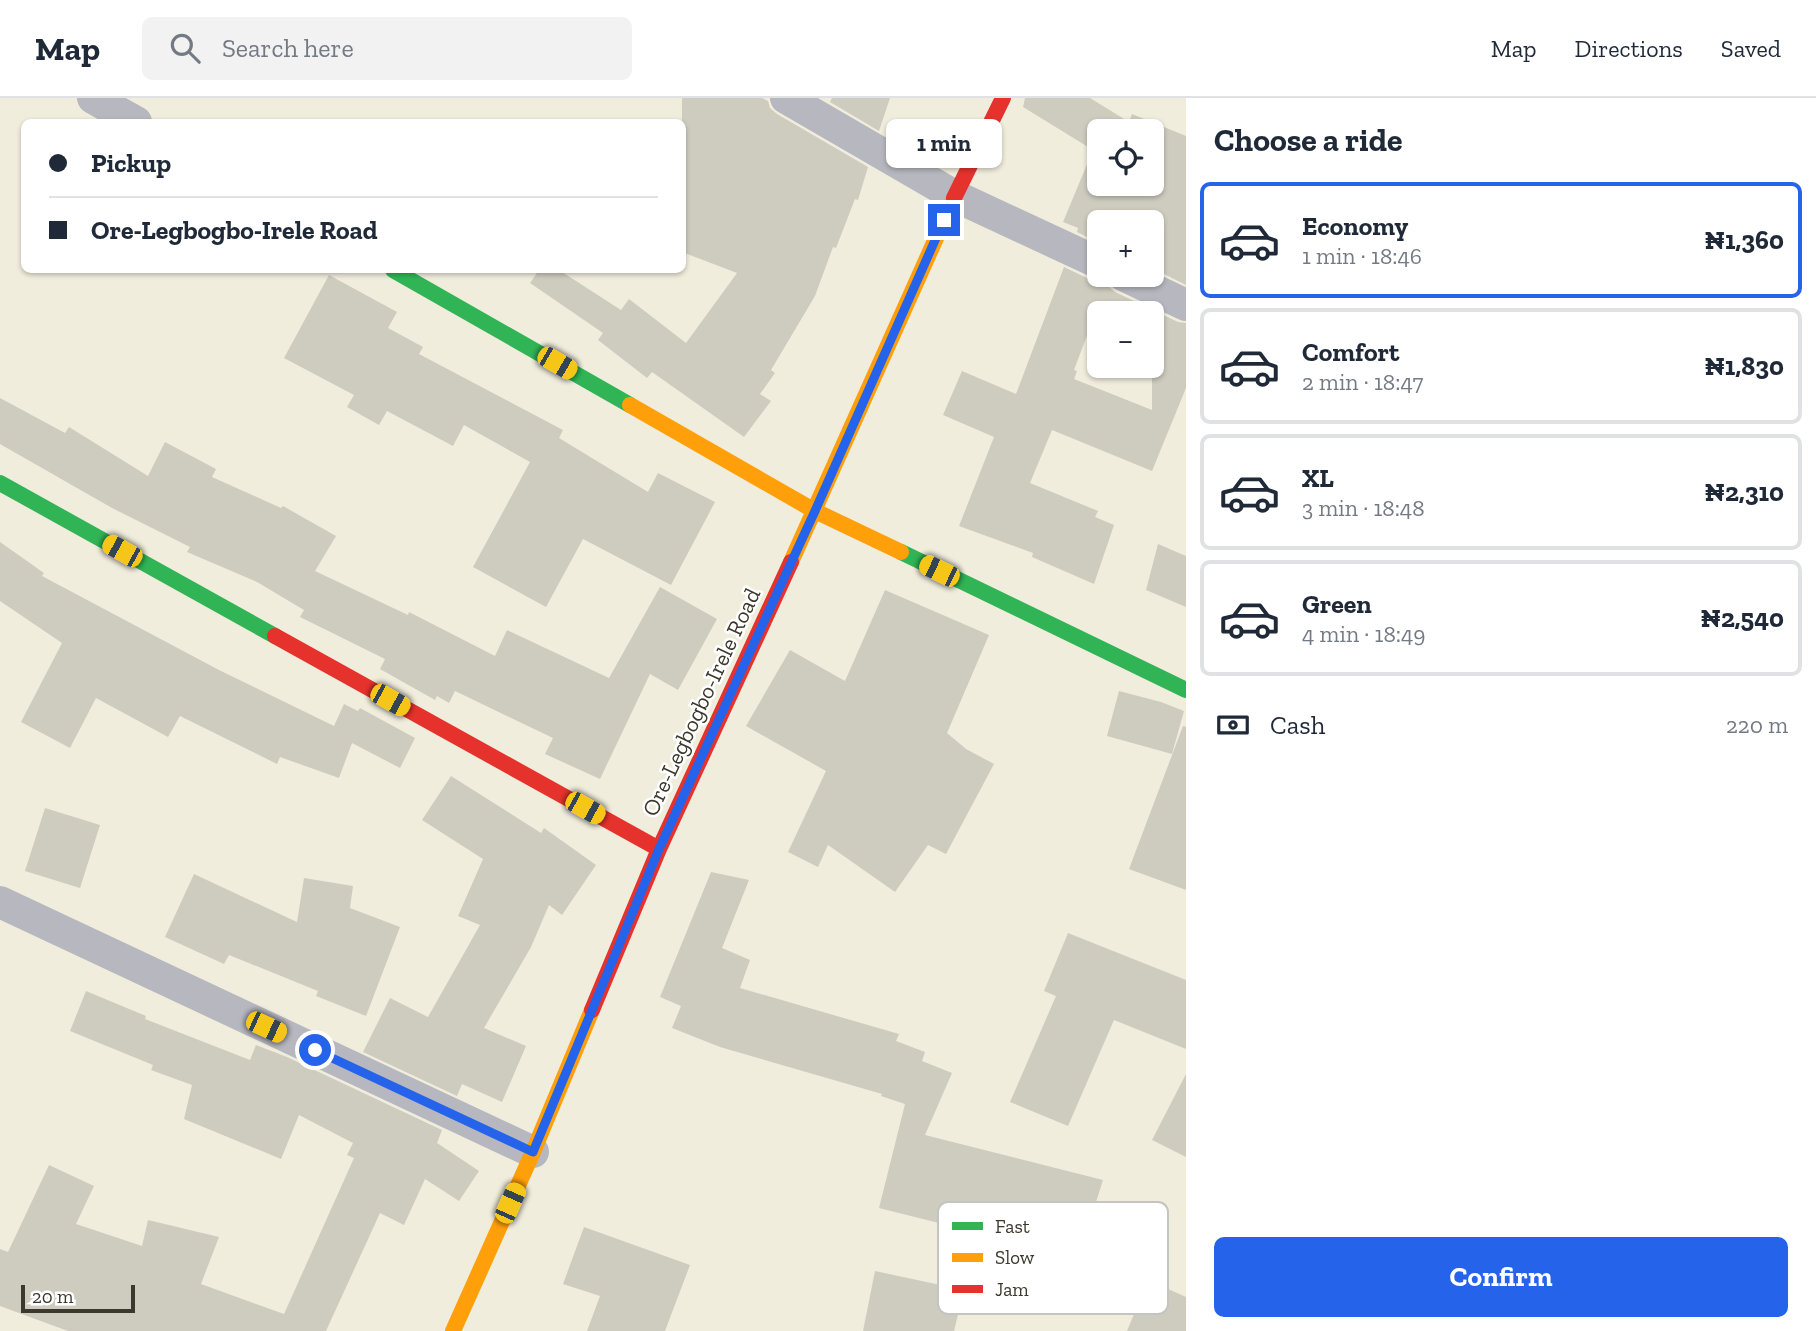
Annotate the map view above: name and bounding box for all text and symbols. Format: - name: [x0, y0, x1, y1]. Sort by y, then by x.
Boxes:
- search box: [142, 17, 632, 80]
- text: Map: [35, 29, 100, 68]
- icon: search: [166, 29, 204, 67]
- text: Search here: [222, 32, 354, 64]
- text: Map: [1491, 34, 1537, 63]
- text: Directions: [1575, 34, 1683, 63]
- text: Saved: [1721, 34, 1781, 63]
- callout: 1 min: [886, 118, 1002, 167]
- map controls: [1087, 119, 1164, 378]
- button: locate: [1087, 119, 1164, 196]
- text: Choose a ride: [1214, 121, 1402, 159]
- text: 1 min: [917, 129, 971, 157]
- text: Pickup: [91, 147, 171, 179]
- route end: [928, 204, 960, 236]
- icon: car: [1218, 209, 1281, 272]
- button: +: [1087, 210, 1164, 287]
- text: Economy: [1302, 210, 1408, 242]
- text: Ore-Legbogbo-Irele Road: [91, 214, 377, 246]
- text: ₦1,360: [1705, 224, 1784, 256]
- text: 1 min · 18:46: [1302, 242, 1422, 270]
- button: −: [1087, 301, 1164, 378]
- icon: car: [1218, 335, 1281, 398]
- text: Comfort: [1302, 336, 1399, 368]
- car: [534, 343, 581, 383]
- text: ₦1,830: [1705, 350, 1784, 382]
- text: 2 min · 18:47: [1302, 368, 1423, 396]
- icon: car: [1218, 461, 1281, 524]
- text: XL: [1302, 462, 1334, 494]
- text: ₦2,310: [1705, 476, 1784, 508]
- text: 3 min · 18:48: [1302, 494, 1425, 522]
- car: [99, 532, 146, 570]
- car: [916, 552, 963, 590]
- street label: Ore-Legbogbo-Irele Road: [636, 583, 766, 820]
- icon: car: [1218, 587, 1281, 650]
- text: Green: [1302, 588, 1372, 620]
- text: ₦2,540: [1701, 602, 1784, 634]
- text: 4 min · 18:49: [1302, 620, 1426, 648]
- car: [367, 681, 414, 719]
- icon: cash: [1214, 706, 1252, 744]
- text: Cash: [1270, 709, 1325, 741]
- text: 220 m: [1726, 711, 1788, 739]
- car: [562, 789, 609, 827]
- car: [243, 1009, 290, 1045]
- route start: [299, 1034, 331, 1066]
- car: [492, 1180, 529, 1226]
- legend: [938, 1202, 1168, 1314]
- text: Fast: [995, 1215, 1030, 1238]
- button: Confirm: [1214, 1237, 1788, 1317]
- text: Slow: [995, 1246, 1035, 1269]
- text: Jam: [995, 1278, 1029, 1301]
- scale bar: [21, 1282, 135, 1314]
- text: 20 m: [32, 1285, 73, 1308]

